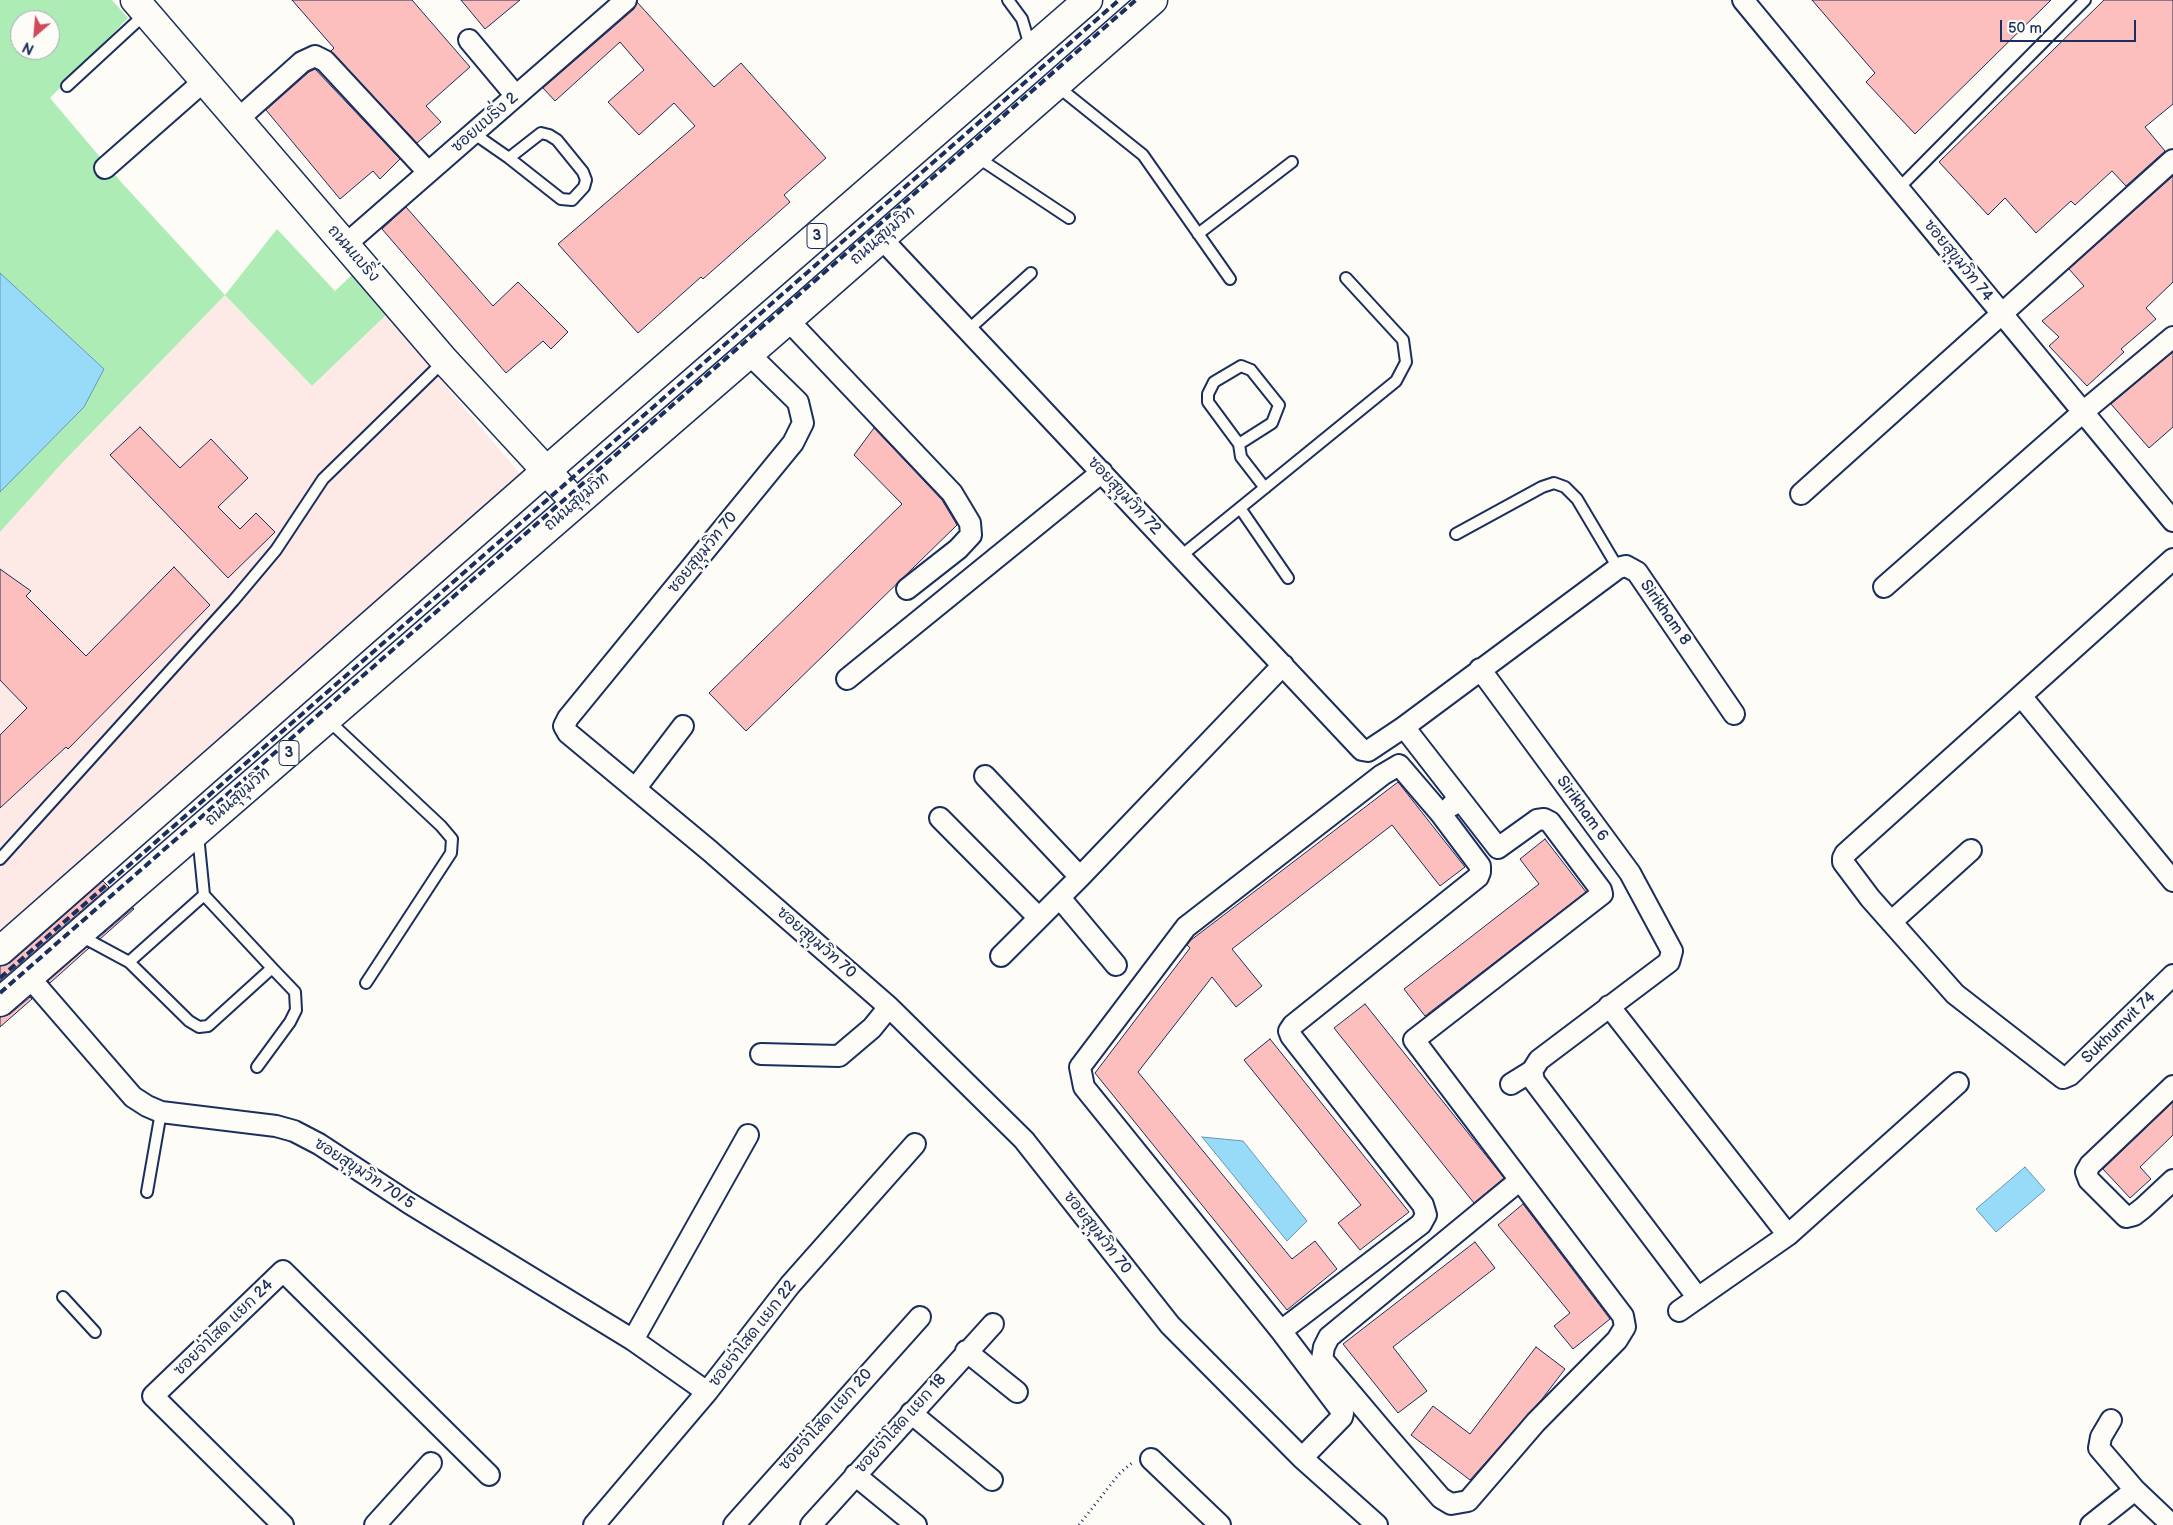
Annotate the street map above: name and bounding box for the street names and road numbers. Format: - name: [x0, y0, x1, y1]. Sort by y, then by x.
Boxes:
- street label: ซอยแบริ่ง 2: [448, 89, 522, 157]
- street label: ถนนสุขุมวิท: [847, 203, 919, 269]
- street label: ซอยสุขุมวิท 74: [1919, 216, 1997, 306]
- street label: ถนนแบริ่ง: [323, 222, 383, 286]
- road number: 3: [807, 224, 827, 248]
- street label: ซอยสุขุมวิท 72: [1083, 453, 1165, 539]
- street label: ถนนสุขุมวิท: [541, 469, 613, 535]
- street label: ซอยสุขุมวิท 70: [664, 508, 742, 598]
- street label: Sirikham 8: [1635, 577, 1695, 649]
- road number: 3: [279, 740, 299, 766]
- street label: ถนนสุขุมวิท: [202, 764, 274, 830]
- street label: Sirikham 6: [1552, 773, 1612, 845]
- street label: ซอยสุขุมวิท 70: [772, 903, 860, 983]
- street label: Sukhumvit 74: [2078, 988, 2160, 1068]
- street label: ซอยสุขุมวิท 70/5: [310, 1134, 418, 1214]
- street label: ซอยสุขุมวิท 70: [1059, 1188, 1135, 1278]
- street label: ซอยจ่าโสด แยก 24: [170, 1276, 278, 1380]
- street label: ซอยจ่าโสด แยก 22: [705, 1277, 801, 1391]
- street label: ซอยจ่าโสด แยก 20: [775, 1365, 877, 1475]
- street label: ซอยจ่าโสด แยก 18: [851, 1370, 951, 1478]

